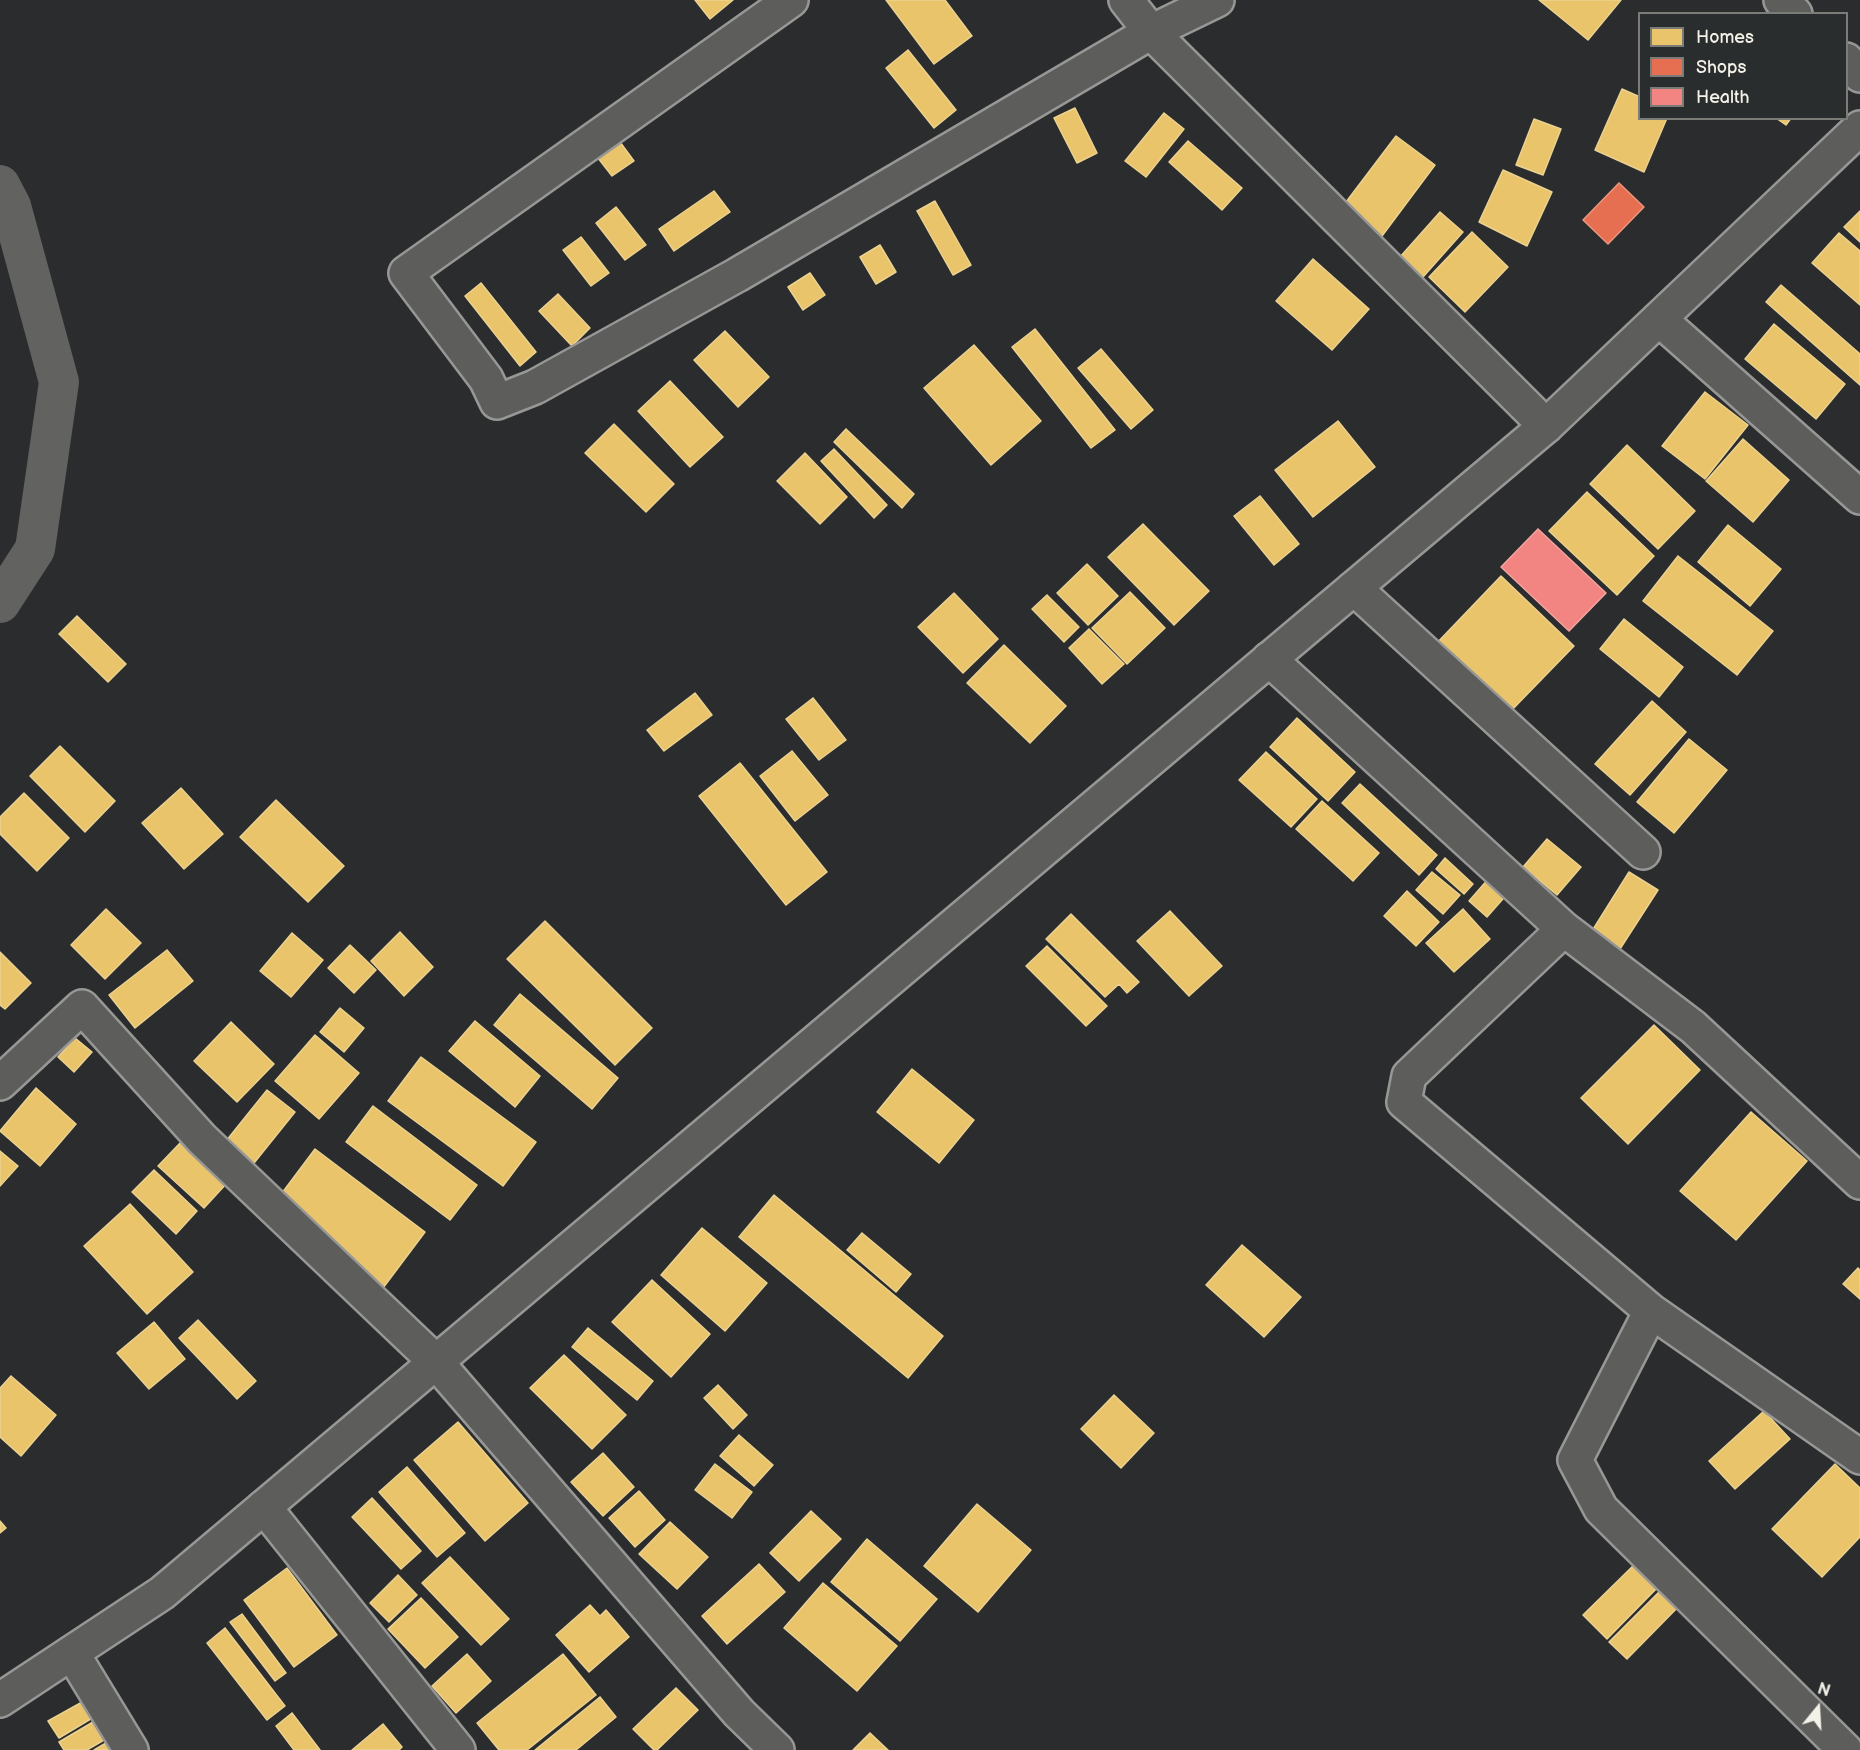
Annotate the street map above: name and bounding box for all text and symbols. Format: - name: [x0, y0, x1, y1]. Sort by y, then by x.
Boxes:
- legend: [1638, 12, 1848, 120]
- text: Homes: [1696, 27, 1754, 48]
- text: Shops: [1696, 57, 1746, 78]
- text: Health: [1696, 87, 1750, 108]
- north arrow: [1788, 1678, 1848, 1738]
- text: N: [1815, 1680, 1832, 1701]

